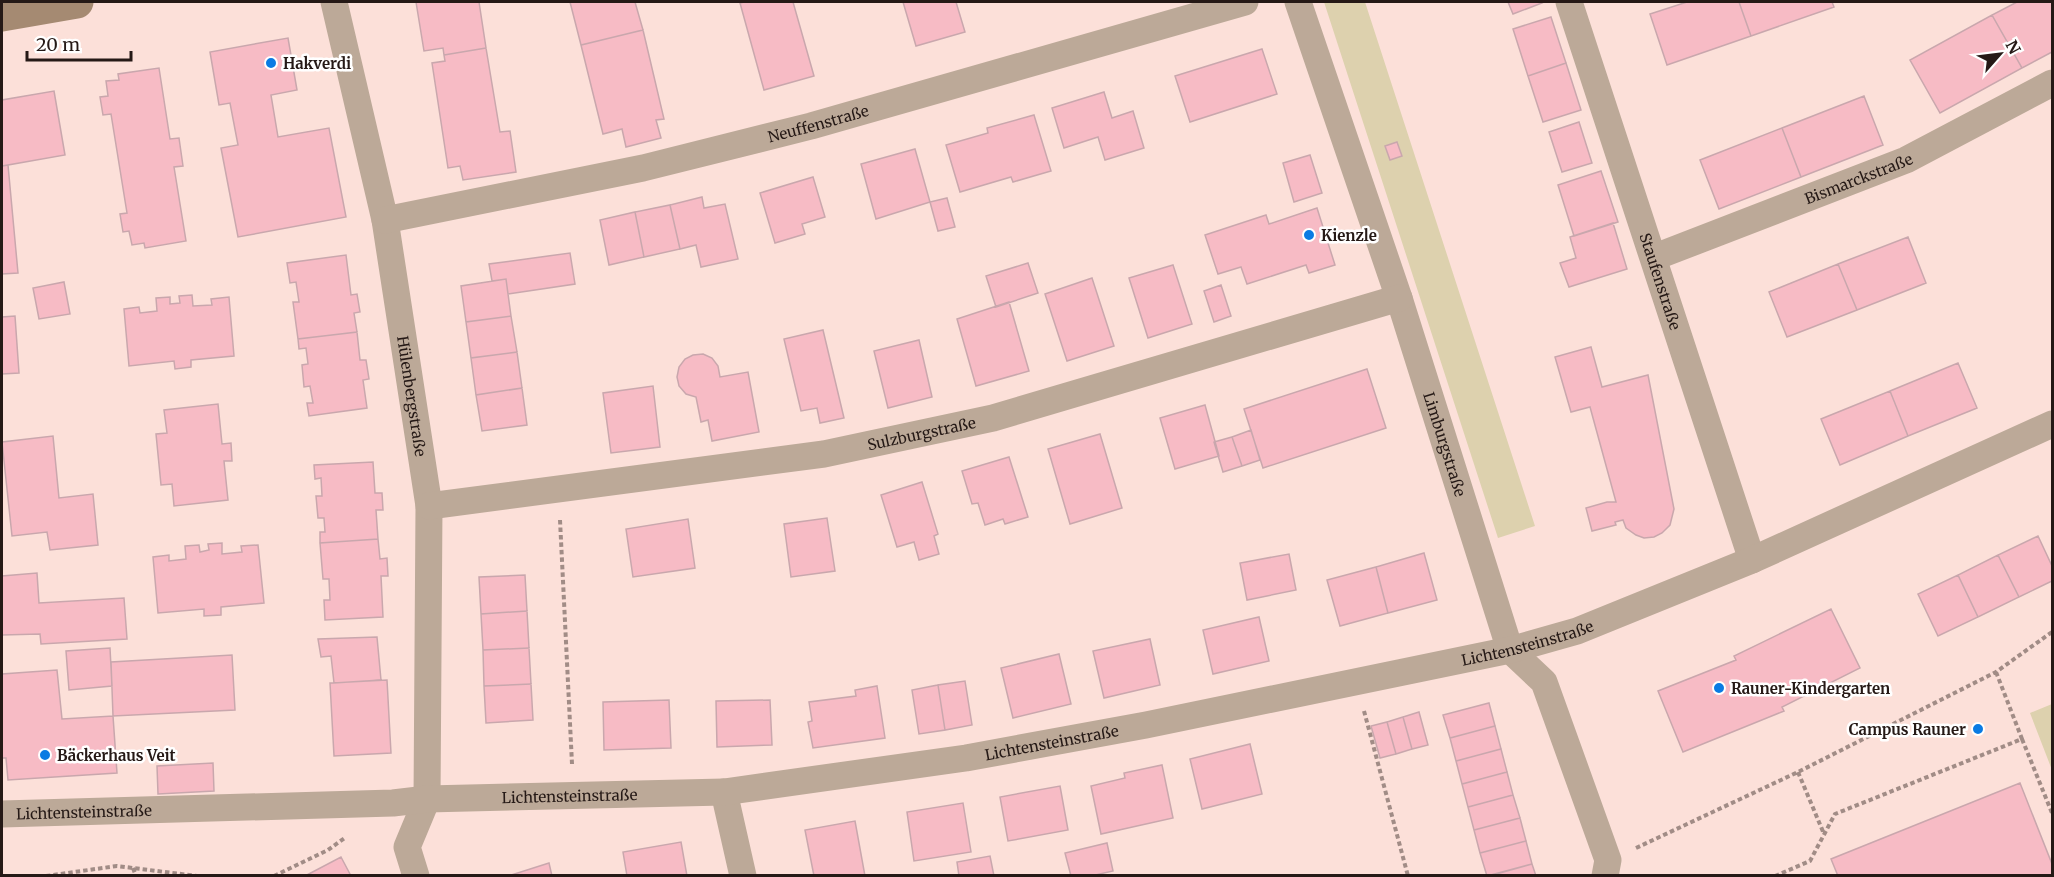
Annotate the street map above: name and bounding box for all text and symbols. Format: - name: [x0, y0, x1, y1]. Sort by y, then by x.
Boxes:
- scale bar: [27, 24, 130, 62]
- north arrow: [1970, 24, 2030, 84]
- text: 20 m: [36, 33, 80, 56]
- text: N: [2001, 37, 2025, 58]
- place label: Hakverdi: [283, 54, 351, 73]
- marker: Hakverdi: [264, 56, 278, 70]
- street label: Neuffenstraße: [766, 100, 871, 146]
- street label: Bismarckstraße: [1802, 149, 1916, 208]
- place label: Kienzle: [1321, 226, 1377, 245]
- marker: Kienzle: [1302, 228, 1316, 242]
- street label: Staufenstraße: [1636, 230, 1685, 332]
- street label: Hülenbergstraße: [393, 334, 431, 458]
- street label: Limburgstraße: [1420, 390, 1470, 499]
- street label: Sulzburgstraße: [865, 412, 978, 454]
- street label: Lichtensteinstraße: [1460, 616, 1596, 669]
- place label: Rauner-Kindergarten: [1731, 679, 1890, 698]
- marker: Rauner-Kindergarten: [1712, 681, 1726, 695]
- place label: Campus Rauner: [1849, 720, 1966, 739]
- street label: Lichtensteinstraße: [983, 721, 1120, 764]
- marker: Campus Rauner: [1971, 722, 1985, 736]
- place label: Bäckerhaus Veit: [57, 746, 175, 765]
- marker: Bäckerhaus Veit: [38, 748, 52, 762]
- street label: Lichtensteinstraße: [502, 785, 638, 807]
- street label: Lichtensteinstraße: [16, 800, 152, 823]

